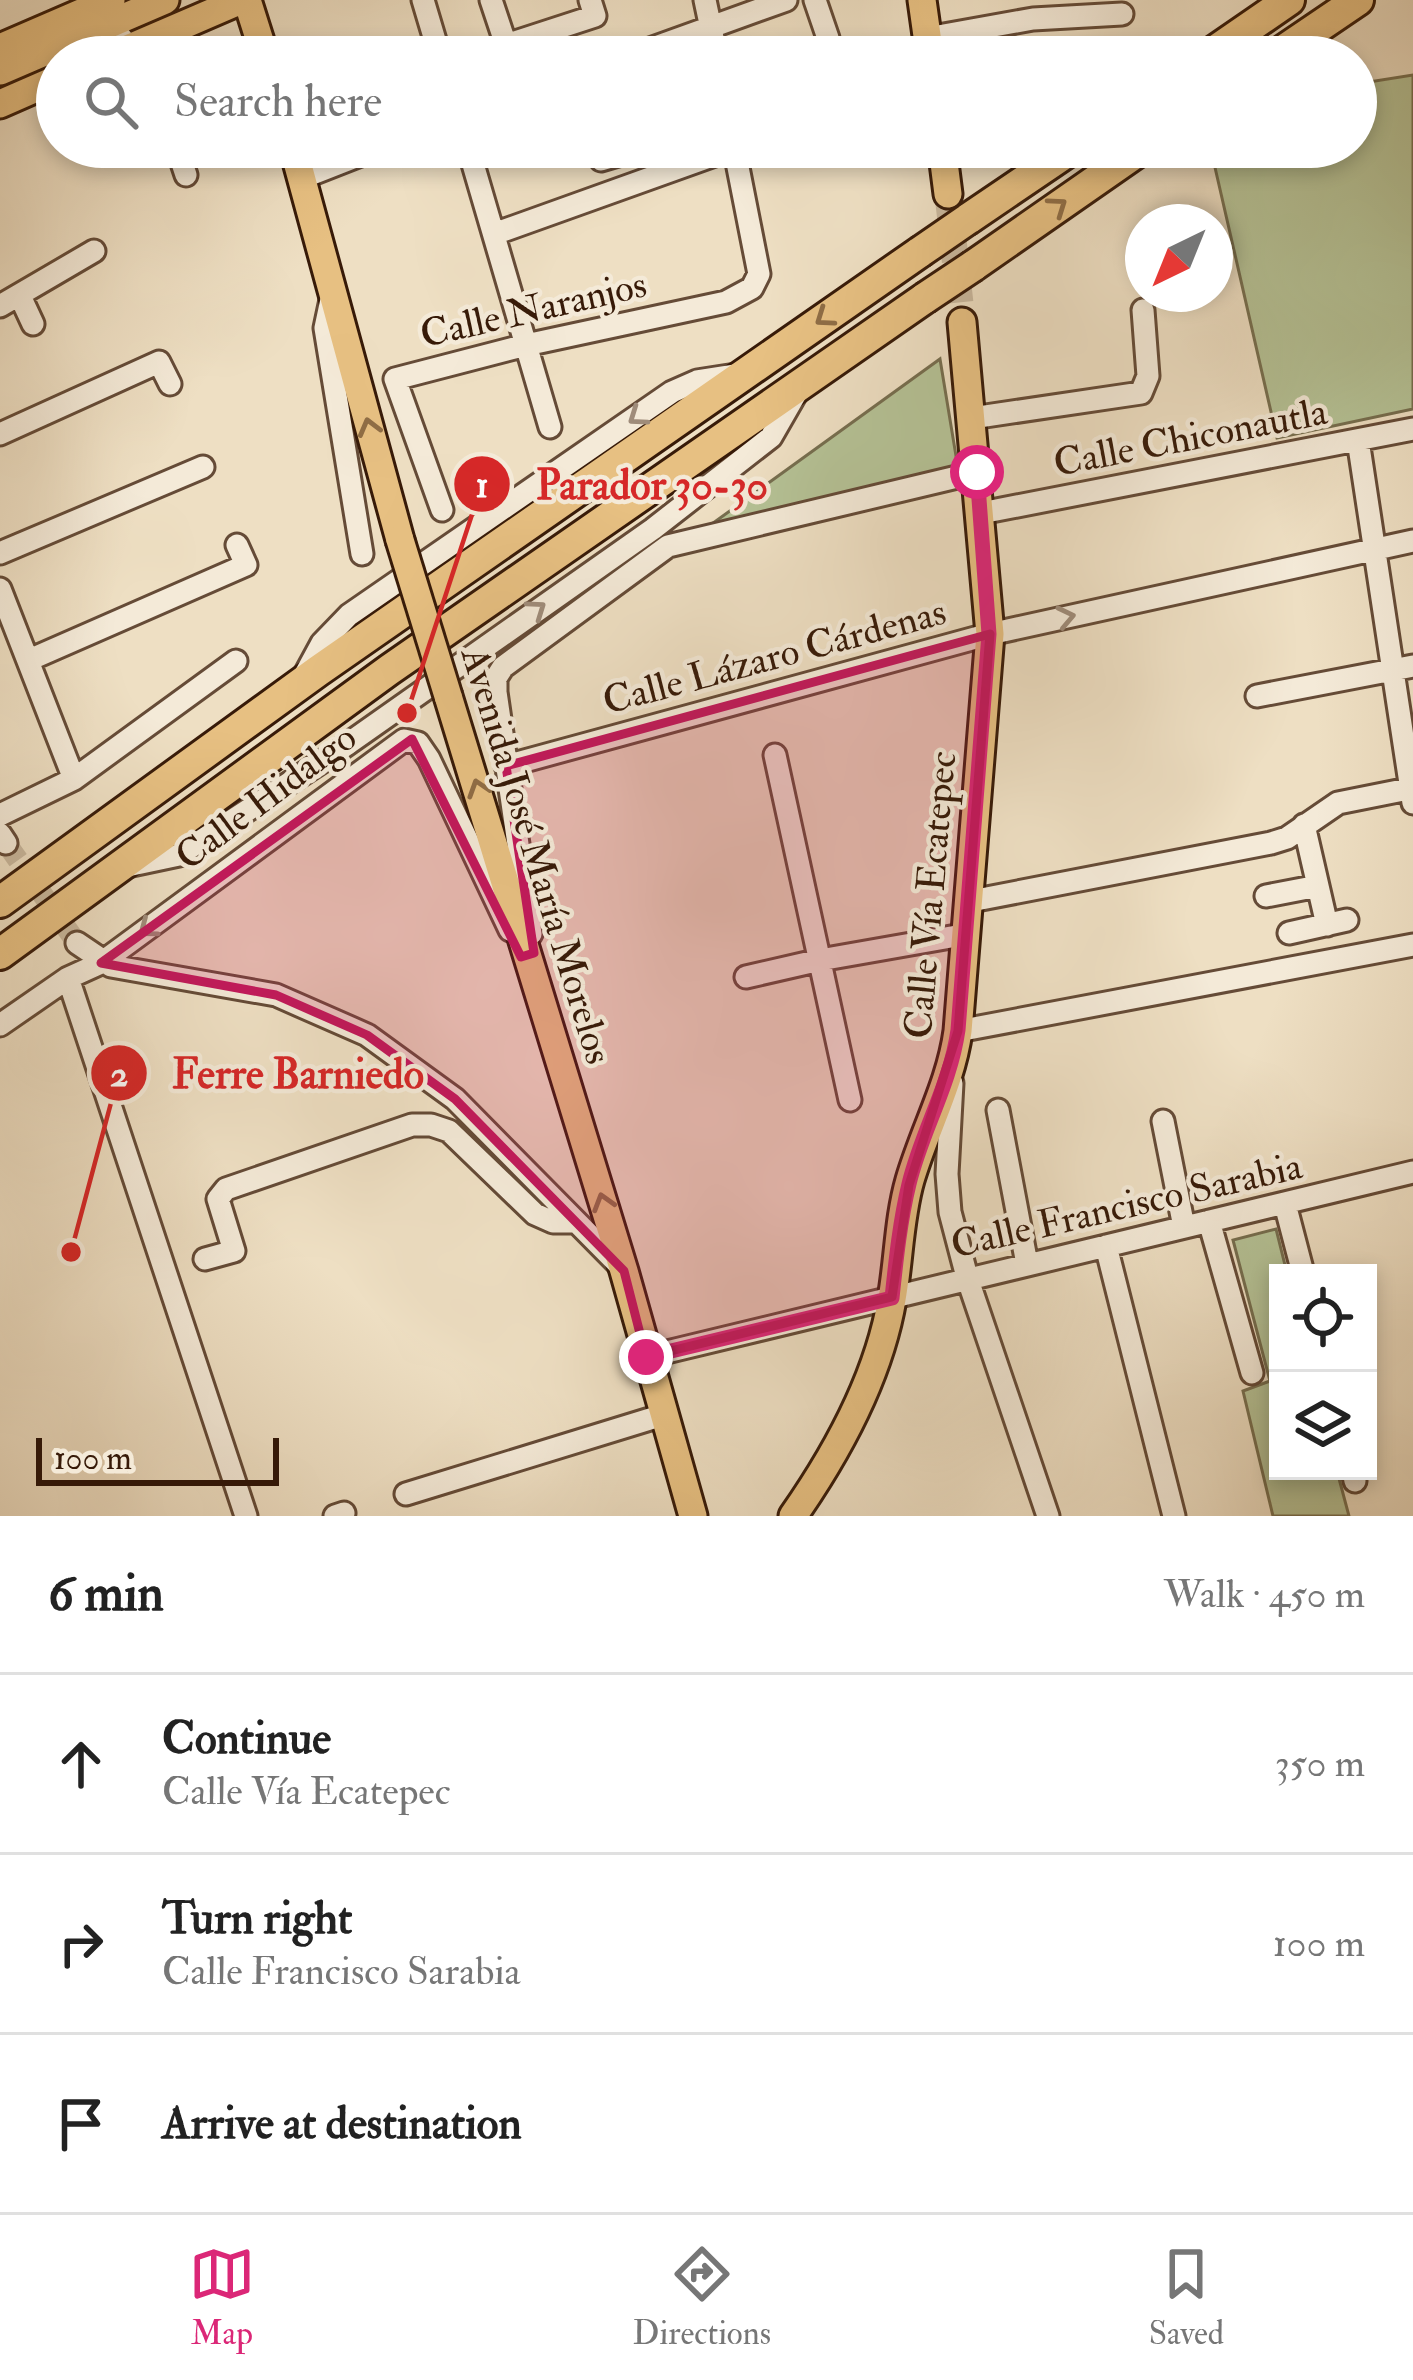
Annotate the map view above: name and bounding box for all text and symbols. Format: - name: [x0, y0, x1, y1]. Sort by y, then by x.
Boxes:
- search box: [36, 36, 1377, 168]
- icon: search: [78, 69, 144, 135]
- text: Search here: [174, 74, 382, 130]
- one-way arrow: [1045, 198, 1067, 220]
- north arrow: [1125, 204, 1233, 312]
- street label: Calle Naranjos: [416, 260, 651, 359]
- one-way arrow: [815, 304, 837, 326]
- street label: Calle Chiconautla: [1050, 387, 1332, 488]
- one-way arrow: [628, 403, 650, 425]
- one-way arrow: [358, 417, 383, 438]
- callout: Parador 30-30: [452, 445, 792, 523]
- route start: [950, 445, 1004, 499]
- text: Parador 30-30: [536, 460, 768, 512]
- text: 1: [476, 463, 488, 508]
- street label: Calle Lázaro Cárdenas: [598, 587, 951, 726]
- one-way arrow: [524, 601, 546, 623]
- one-way arrow: [1055, 605, 1075, 630]
- street label: Avenida José María Morelos: [450, 640, 623, 1070]
- street label: Calle Hidalgo: [166, 713, 366, 881]
- street label: Calle Vía Ecatepec: [894, 749, 967, 1041]
- one-way arrow: [468, 778, 493, 799]
- one-way arrow: [139, 914, 160, 936]
- callout: Ferre Barniedo: [89, 1034, 448, 1112]
- text: Ferre Barniedo: [172, 1049, 424, 1101]
- text: 2: [110, 1052, 128, 1097]
- street label: Calle Francisco Sarabia: [946, 1141, 1307, 1270]
- one-way arrow: [592, 1192, 617, 1213]
- map controls: [1269, 1264, 1377, 1480]
- button: locate: [1269, 1264, 1377, 1372]
- route end: [619, 1330, 673, 1384]
- button: layers: [1269, 1372, 1377, 1480]
- scale bar: [36, 1432, 279, 1485]
- text: 100 m: [54, 1438, 132, 1479]
- text: 6 min: [48, 1562, 164, 1626]
- text: Walk · 450 m: [1164, 1570, 1365, 1619]
- text: Continue: [162, 1711, 331, 1767]
- icon: ahead: [48, 1731, 114, 1797]
- text: 350 m: [1275, 1739, 1365, 1788]
- text: Calle Vía Ecatepec: [162, 1767, 450, 1816]
- text: Turn right: [162, 1891, 352, 1947]
- icon: right: [48, 1911, 114, 1977]
- text: 100 m: [1273, 1919, 1365, 1968]
- text: Calle Francisco Sarabia: [162, 1947, 521, 1996]
- icon: arrive: [48, 2091, 114, 2157]
- text: Arrive at destination: [162, 2096, 522, 2152]
- tab: Map: [189, 2241, 255, 2354]
- tab: Directions: [633, 2241, 771, 2354]
- tab: Saved: [1149, 2241, 1224, 2354]

